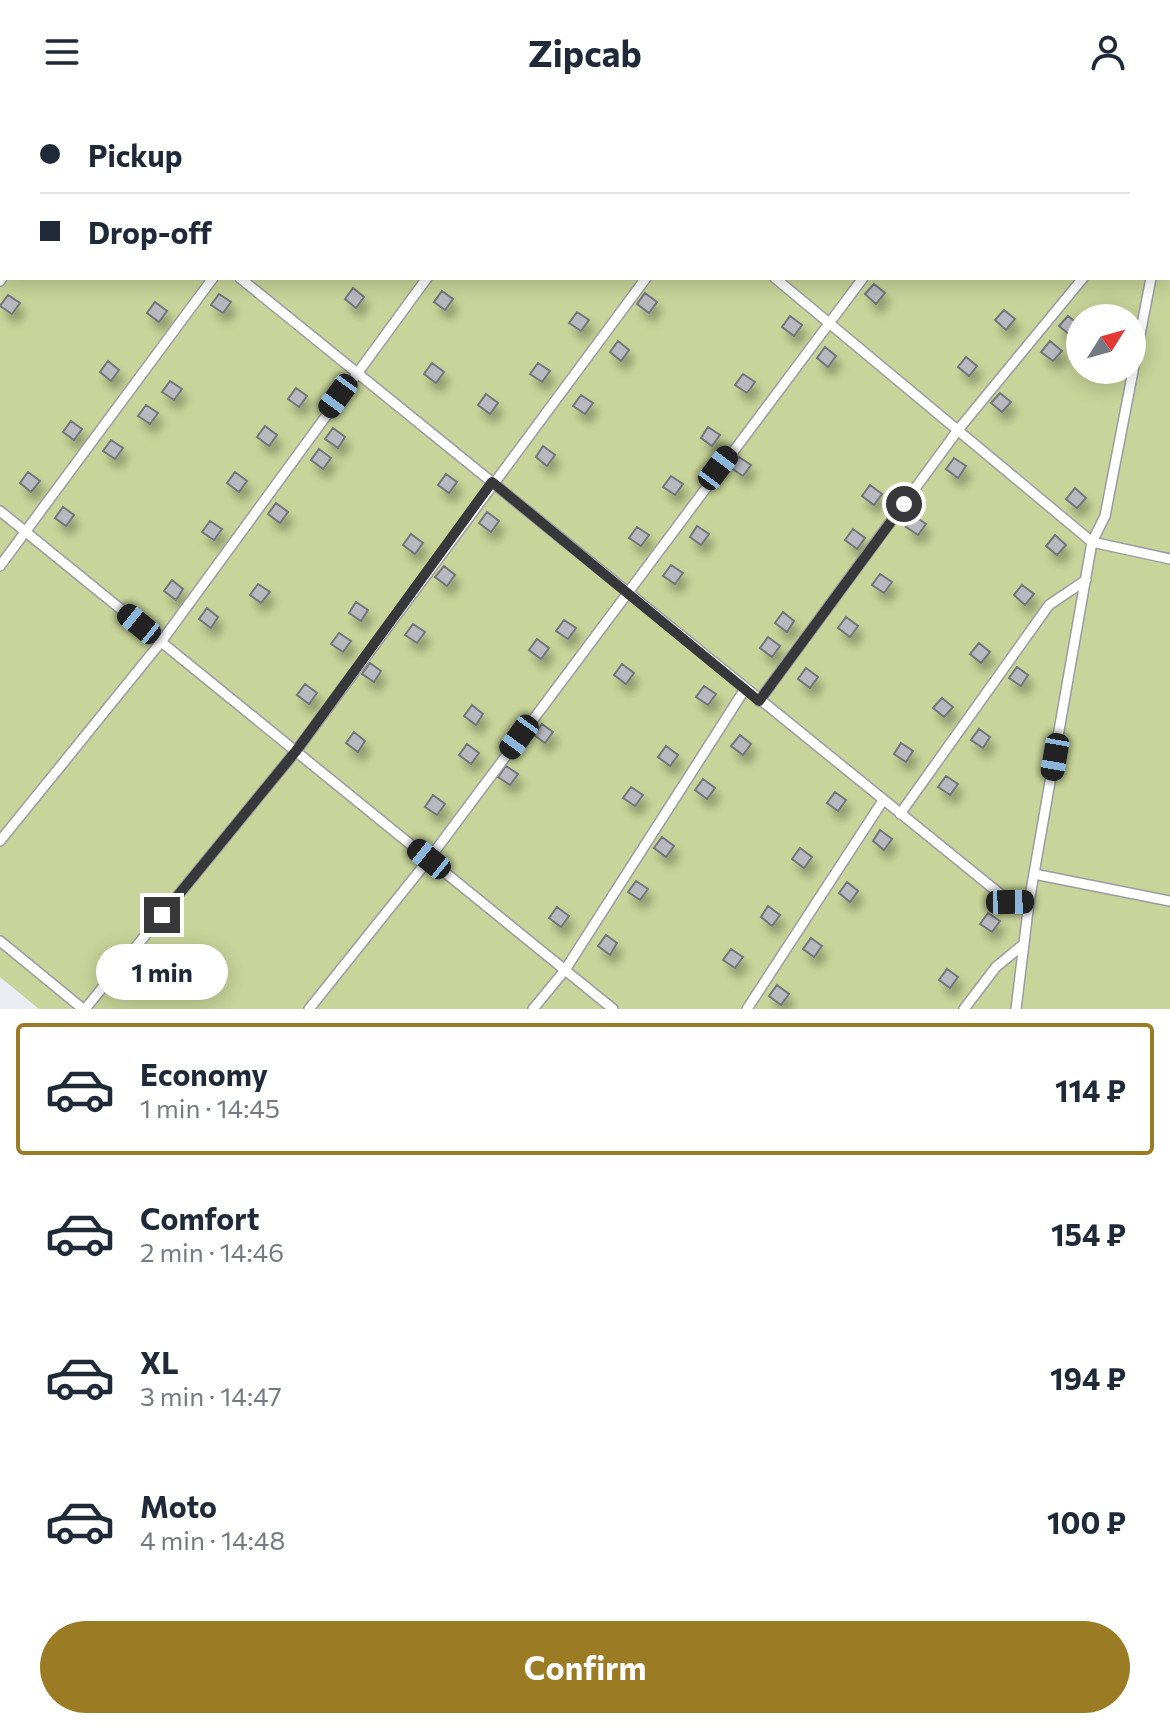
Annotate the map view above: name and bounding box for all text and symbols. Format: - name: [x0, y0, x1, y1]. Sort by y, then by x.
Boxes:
- icon: menu: [40, 30, 84, 74]
- text: Zipcab: [528, 30, 642, 74]
- icon: person: [1086, 30, 1130, 74]
- text: Pickup: [88, 136, 182, 173]
- text: Drop-off: [88, 213, 212, 250]
- north arrow: [1066, 304, 1146, 384]
- map controls: [1066, 304, 1146, 384]
- car: [314, 370, 362, 422]
- car: [694, 442, 742, 494]
- route start: [886, 486, 922, 522]
- car: [113, 600, 165, 648]
- car: [495, 711, 543, 763]
- car: [1039, 731, 1071, 783]
- car: [403, 835, 455, 883]
- car: [986, 890, 1034, 914]
- route end: [144, 897, 180, 933]
- callout: 1 min: [96, 943, 228, 999]
- text: 1 min: [131, 956, 193, 987]
- icon: car: [44, 1053, 116, 1125]
- text: Economy: [140, 1055, 268, 1092]
- text: 114 ₽: [1055, 1071, 1126, 1108]
- text: 1 min · 14:45: [140, 1092, 280, 1123]
- icon: car: [44, 1197, 116, 1269]
- text: Comfort: [140, 1199, 259, 1236]
- text: 154 ₽: [1051, 1215, 1126, 1252]
- text: 2 min · 14:46: [140, 1236, 284, 1267]
- icon: car: [44, 1341, 116, 1413]
- text: XL: [140, 1343, 179, 1380]
- text: 194 ₽: [1050, 1359, 1126, 1396]
- text: 3 min · 14:47: [140, 1380, 282, 1411]
- icon: car: [44, 1485, 116, 1557]
- text: Moto: [140, 1487, 217, 1524]
- text: 100 ₽: [1047, 1503, 1126, 1540]
- text: 4 min · 14:48: [140, 1524, 285, 1555]
- button: Confirm: [40, 1621, 1130, 1713]

